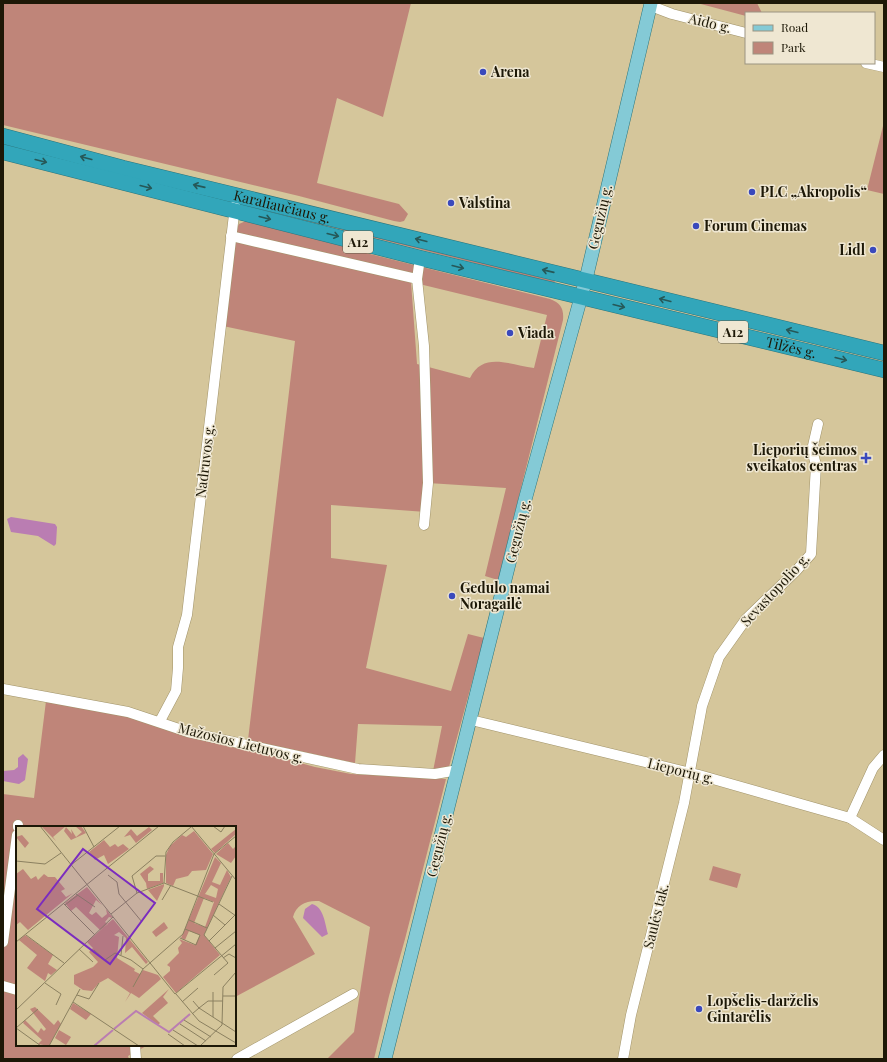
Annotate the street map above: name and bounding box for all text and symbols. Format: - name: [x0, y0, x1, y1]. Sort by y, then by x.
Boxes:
- street label: Aido g.: [686, 8, 733, 37]
- legend: [745, 12, 875, 64]
- text: Road: [781, 19, 808, 35]
- text: Park: [781, 39, 806, 55]
- place label: Arena: [490, 62, 530, 81]
- marker: Arena: [478, 67, 488, 77]
- one-way arrow: [79, 154, 92, 161]
- one-way arrow: [34, 158, 47, 166]
- one-way arrow: [193, 182, 206, 189]
- place label: PLC „Akropolis“: [760, 182, 867, 201]
- street label: Gegužių g.: [583, 183, 616, 251]
- one-way arrow: [139, 184, 152, 192]
- street label: Karaliaučiaus g.: [232, 185, 333, 227]
- marker: PLC „Akropolis“: [747, 187, 757, 197]
- place label: Valstina: [458, 193, 511, 212]
- marker: Valstina: [446, 198, 456, 208]
- one-way arrow: [258, 215, 271, 222]
- place label: Forum Cinemas: [704, 216, 807, 235]
- marker: Forum Cinemas: [691, 221, 701, 231]
- road number: A12: [343, 231, 373, 253]
- one-way arrow: [327, 232, 340, 240]
- one-way arrow: [415, 236, 428, 243]
- place label: Lidl: [839, 240, 866, 259]
- marker: Lidl: [868, 245, 878, 255]
- one-way arrow: [451, 264, 464, 271]
- one-way arrow: [541, 267, 554, 275]
- one-way arrow: [659, 295, 672, 303]
- one-way arrow: [612, 302, 625, 310]
- road number: A12: [718, 321, 748, 343]
- place label: Viada: [517, 323, 555, 342]
- one-way arrow: [786, 326, 799, 334]
- marker: Viada: [505, 328, 515, 338]
- street label: Tilžės g.: [764, 332, 818, 362]
- one-way arrow: [834, 356, 847, 363]
- street label: Nadruvos g.: [191, 423, 218, 499]
- place label: Lieporių šeimos sveikatos centras: [747, 440, 857, 475]
- marker: Lieporių šeimos sveikatos centras: [860, 452, 872, 464]
- street label: Gegužių g.: [500, 497, 535, 565]
- street label: Sevastopolio g.: [736, 549, 813, 630]
- place label: Gedulo namai Noragailė: [460, 578, 550, 613]
- marker: Gedulo namai Noragailė: [447, 591, 457, 601]
- street label: Mažosios Lietuvos g.: [176, 718, 306, 767]
- street label: Lieporių g.: [646, 753, 716, 788]
- street label: Gegužių g.: [421, 811, 456, 879]
- inset map: [16, 826, 236, 1046]
- street label: Saulės tak.: [638, 881, 673, 950]
- place label: Lopšelis-darželis Gintarėlis: [707, 991, 818, 1026]
- marker: Lopšelis-darželis Gintarėlis: [694, 1004, 704, 1014]

